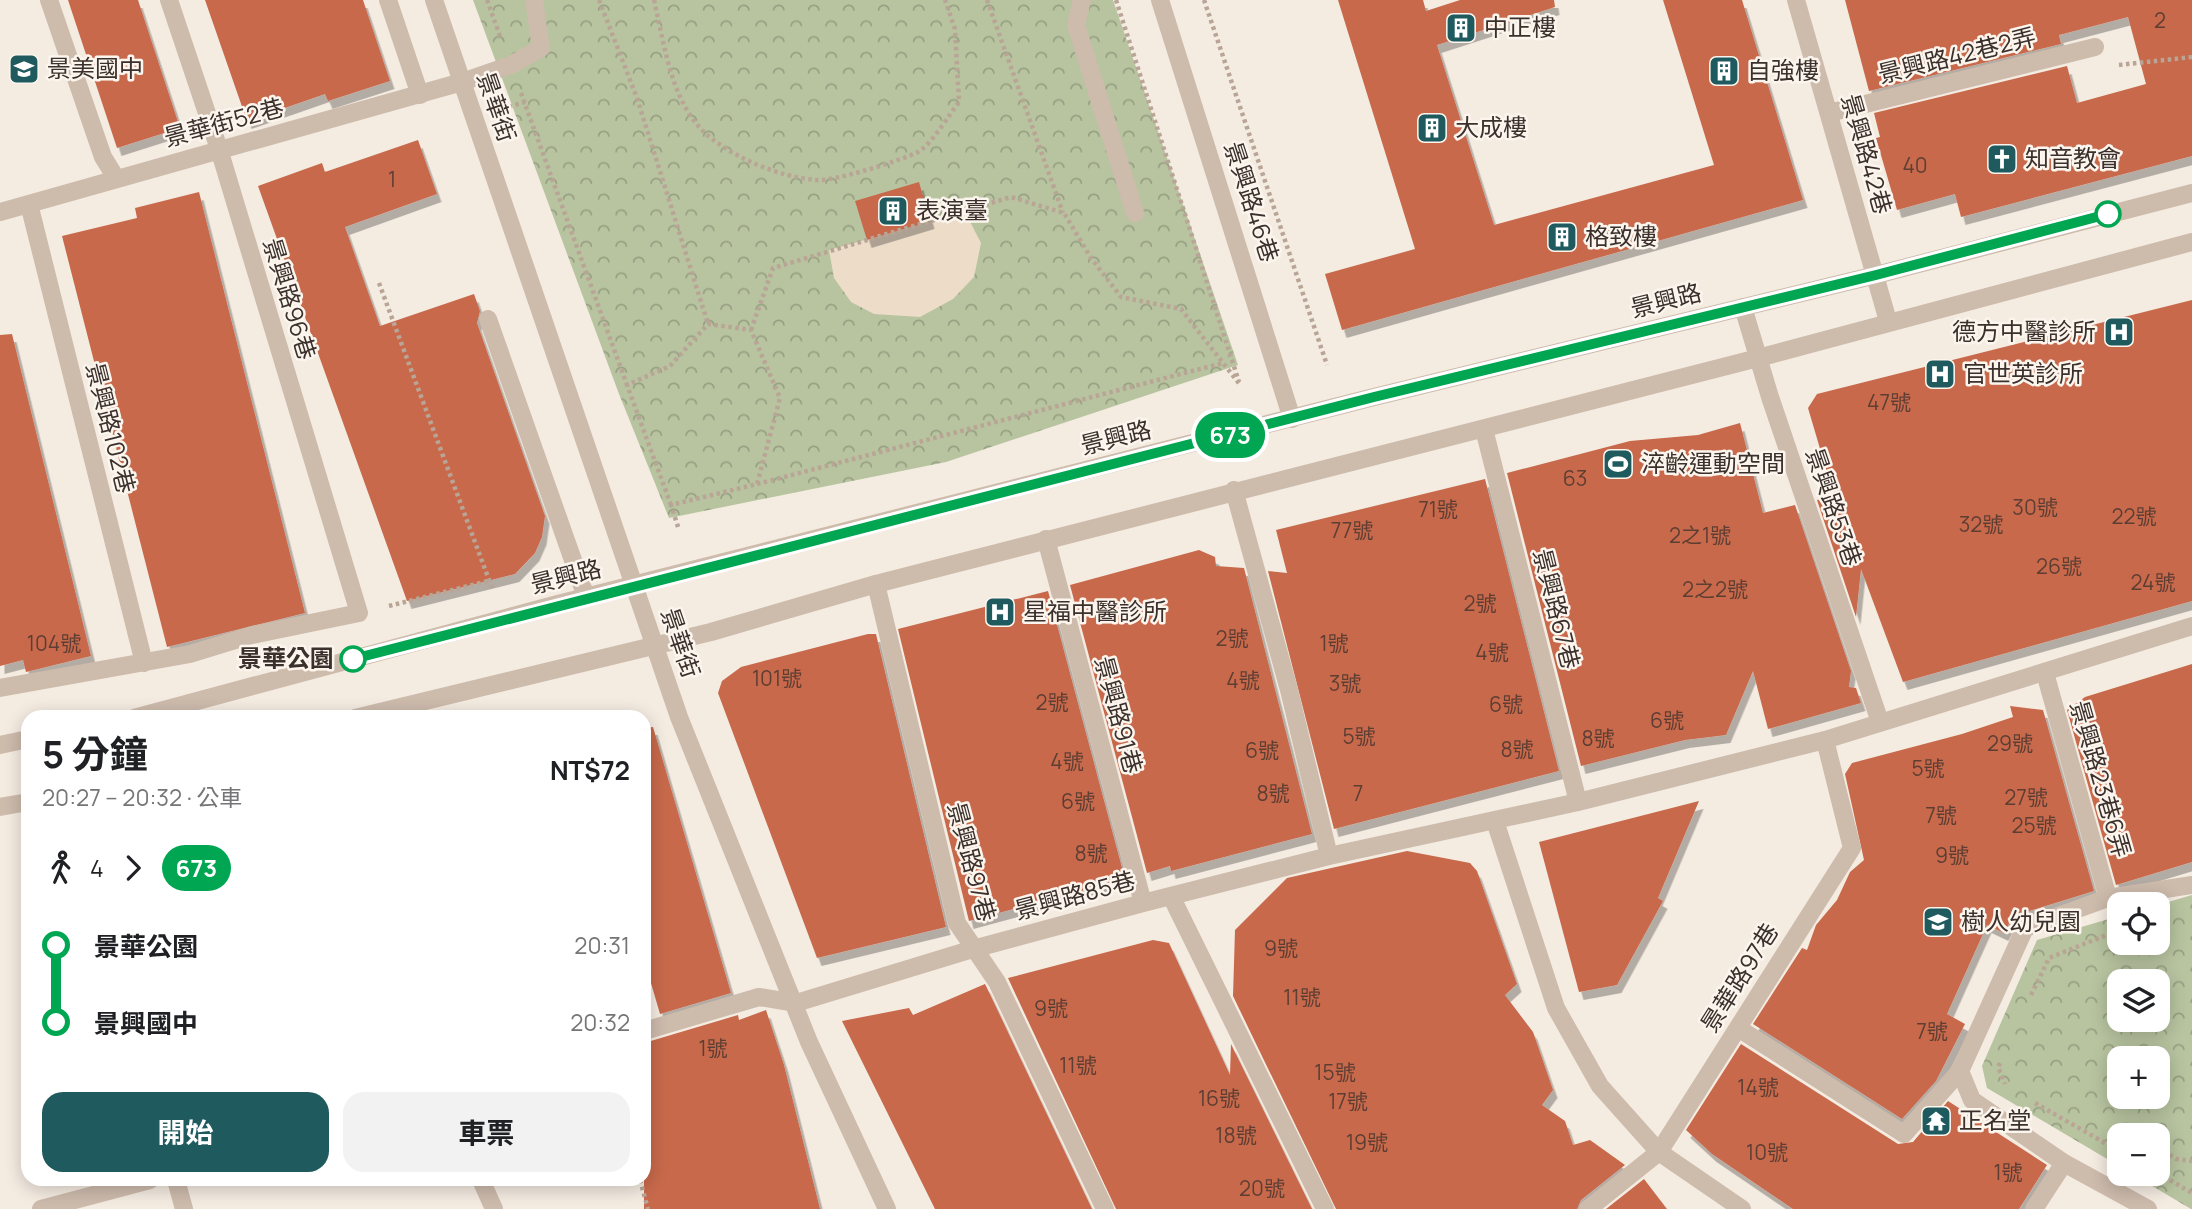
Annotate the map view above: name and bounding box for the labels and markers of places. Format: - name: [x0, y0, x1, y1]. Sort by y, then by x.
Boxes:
- place label: 中正樓: [1484, 10, 1556, 43]
- building icon: 中正樓: [1444, 11, 1478, 45]
- place label: 景美國中: [47, 51, 143, 84]
- school or university icon: 景美國中: [7, 52, 41, 86]
- place label: 自強樓: [1747, 53, 1819, 86]
- building icon: 自強樓: [1707, 54, 1741, 88]
- place label: 大成樓: [1455, 110, 1527, 143]
- building icon: 大成樓: [1415, 111, 1449, 145]
- place label: 知音教會: [2025, 141, 2121, 174]
- church icon: 知音教會: [1985, 142, 2019, 176]
- place label: 表演臺: [916, 193, 988, 226]
- building icon: 表演臺: [876, 194, 910, 228]
- unlabelled marker: [2095, 201, 2121, 227]
- place label: 格致樓: [1585, 219, 1657, 252]
- building icon: 格致樓: [1545, 220, 1579, 254]
- place label: 德方中醫診所: [1952, 314, 2096, 347]
- hospital icon: 德方中醫診所: [2102, 315, 2136, 349]
- place label: 官世英診所: [1963, 356, 2083, 389]
- hospital icon: 官世英診所: [1923, 357, 1957, 391]
- place label: 淬齡運動空間: [1641, 446, 1785, 479]
- sports icon: 淬齡運動空間: [1601, 447, 1635, 481]
- place label: 星福中醫診所: [1023, 594, 1167, 627]
- hospital icon: 星福中醫診所: [983, 595, 1017, 629]
- place label: 景華公園: [238, 641, 334, 674]
- marker: 景華公園: [340, 646, 366, 672]
- place label: 樹人幼兒園: [1961, 904, 2081, 937]
- school or university icon: 樹人幼兒園: [1921, 905, 1955, 939]
- place label: 正名堂: [1959, 1103, 2031, 1136]
- temple icon: 正名堂: [1919, 1104, 1953, 1138]

